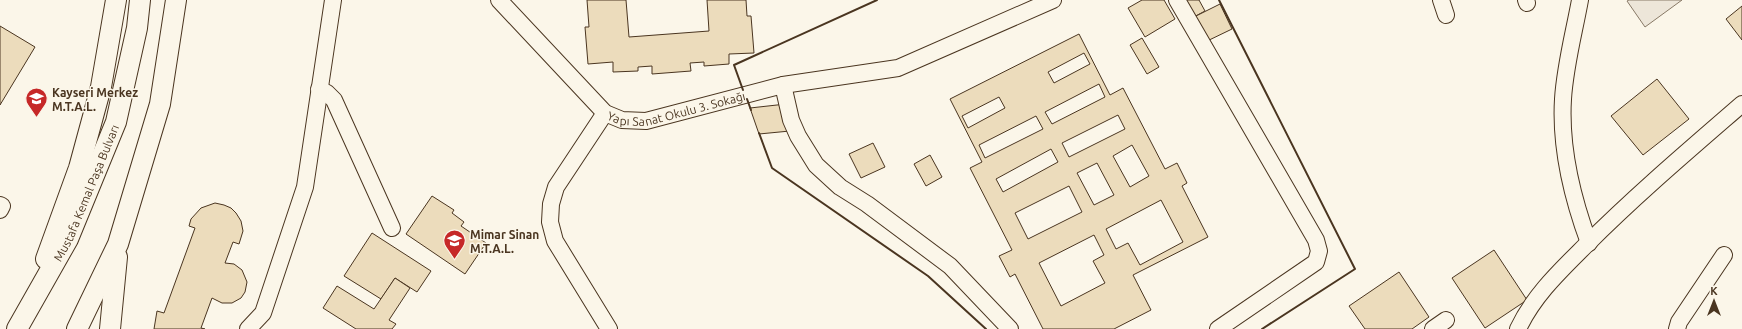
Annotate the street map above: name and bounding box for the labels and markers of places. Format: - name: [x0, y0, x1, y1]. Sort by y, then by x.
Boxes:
- school or university icon: Kayseri Merkez M.T.A.L.: [23, 86, 49, 119]
- place label: Kayseri Merkez M.T.A.L.: [52, 86, 138, 113]
- school or university icon: Mimar Sinan M.T.A.L.: [441, 228, 467, 261]
- place label: Mimar Sinan M.T.A.L.: [470, 228, 539, 255]

